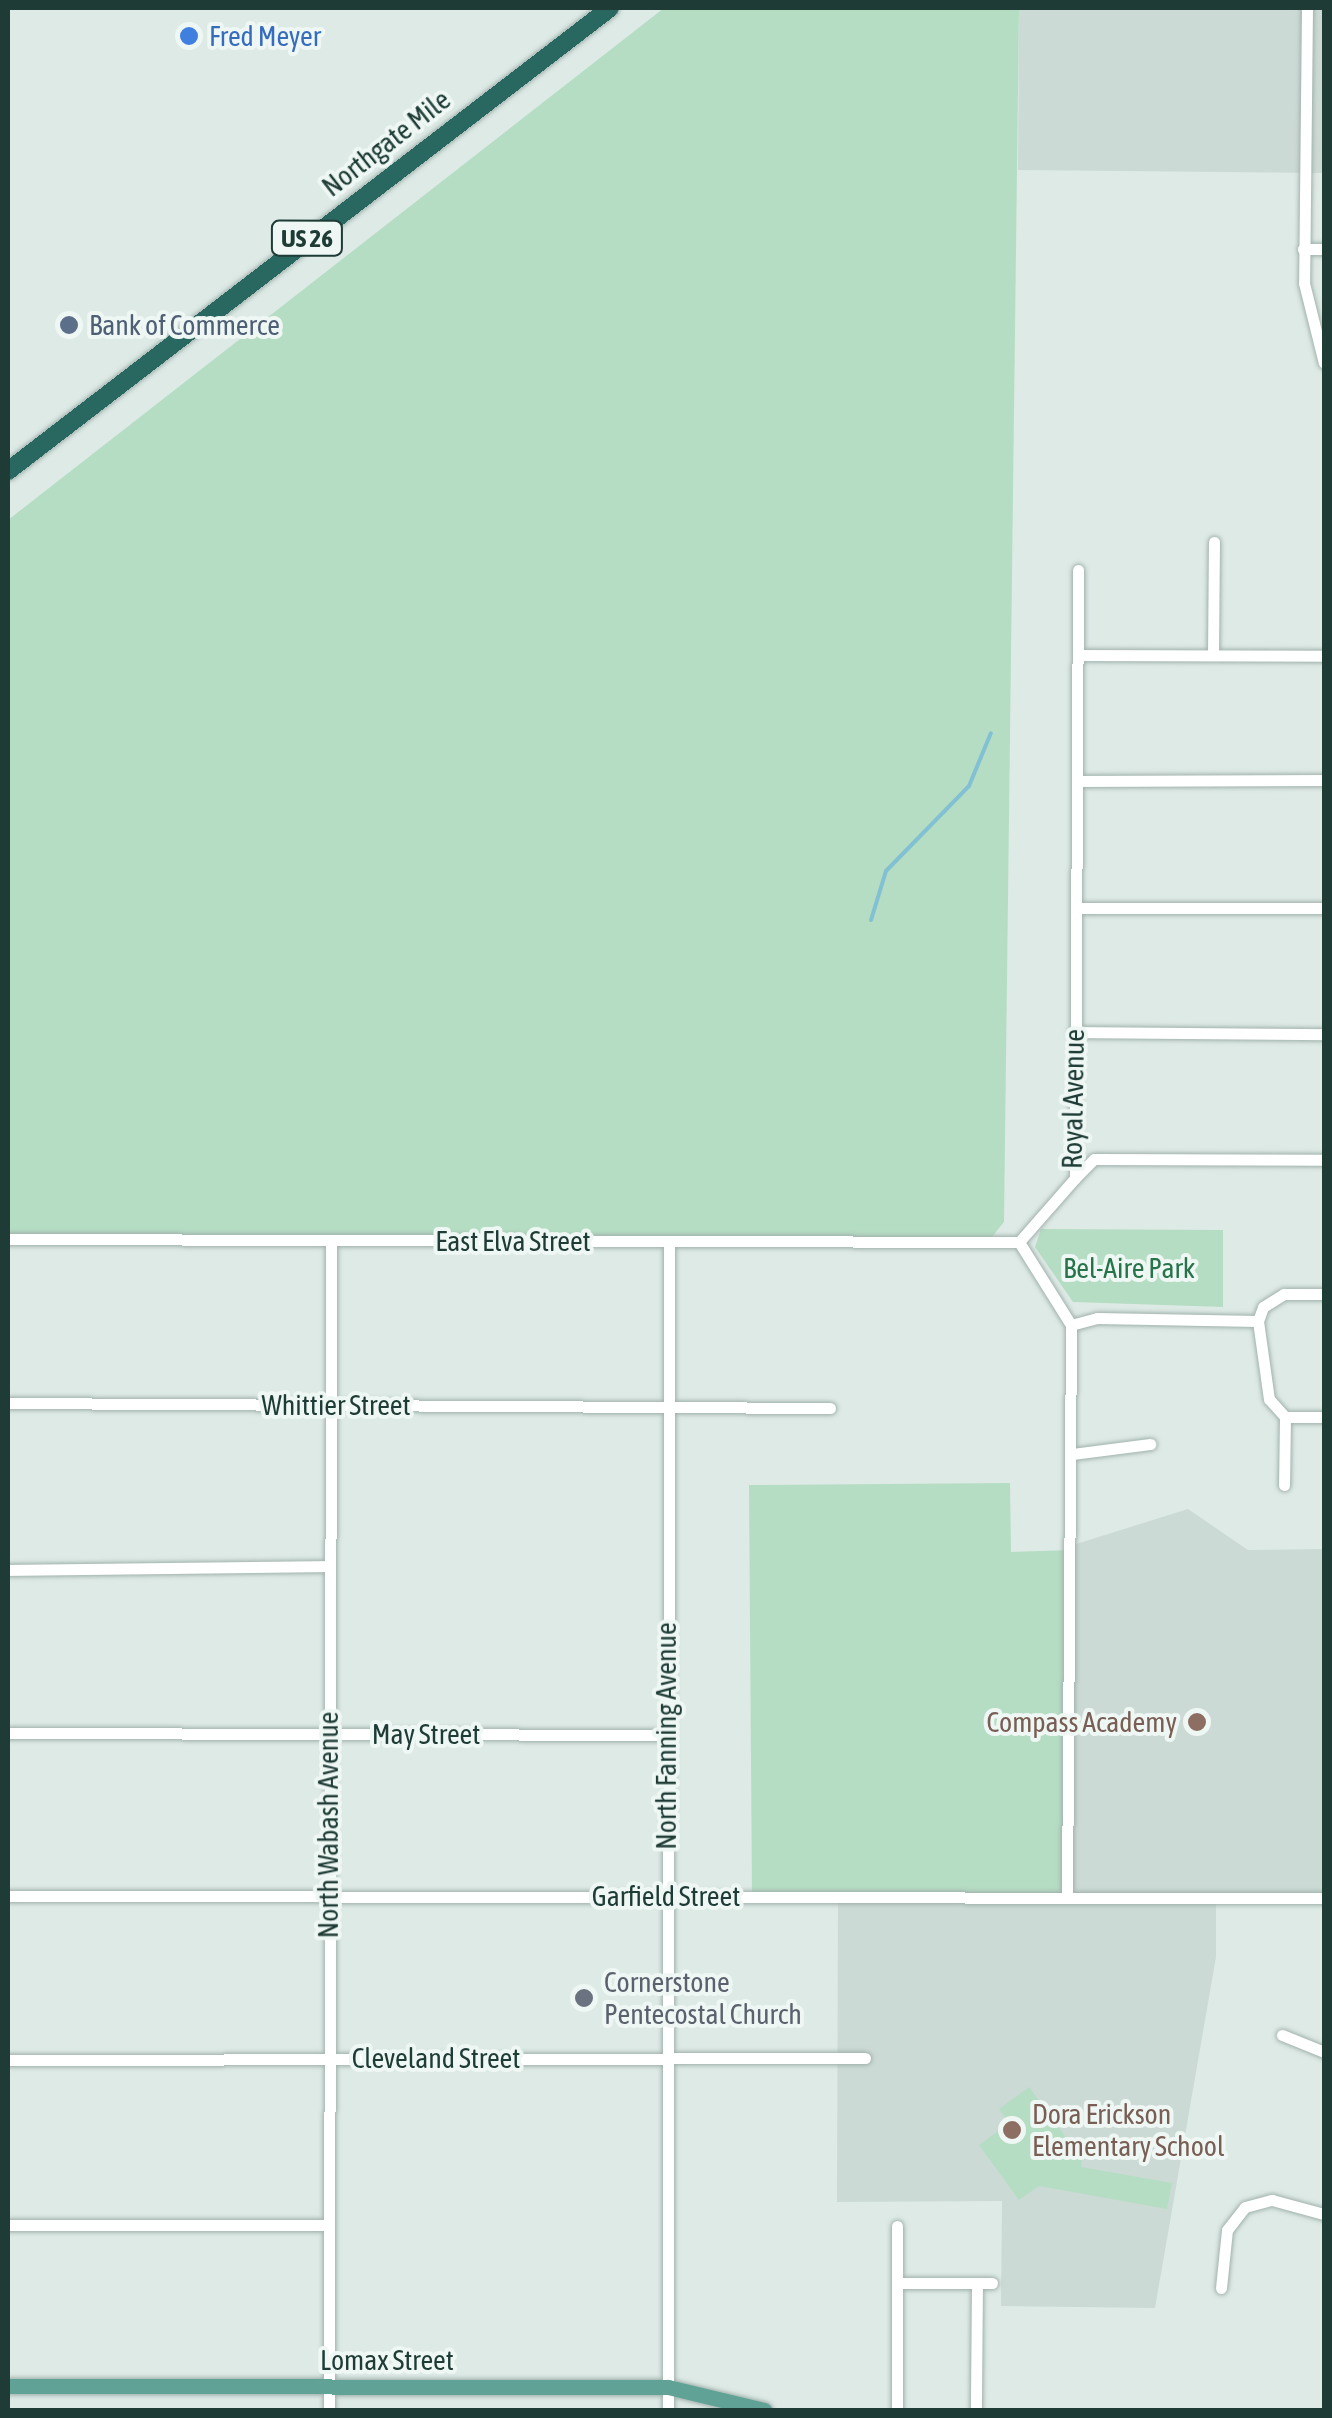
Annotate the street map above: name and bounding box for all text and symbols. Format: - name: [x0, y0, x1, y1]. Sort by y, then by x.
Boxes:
- place label: Fred Meyer: [209, 19, 321, 53]
- marker: Fred Meyer: [178, 25, 200, 47]
- street label: Northgate Mile: [315, 83, 457, 203]
- road number: US 26: [270, 218, 344, 258]
- place label: Bank of Commerce: [89, 308, 280, 342]
- marker: Bank of Commerce: [58, 314, 80, 336]
- street label: Royal Avenue: [1055, 1029, 1091, 1169]
- street label: East Elva Street: [435, 1224, 591, 1258]
- park label: Bel-Aire Park: [1063, 1251, 1195, 1285]
- street label: Whittier Street: [261, 1388, 411, 1422]
- street label: North Fanning Avenue: [649, 1622, 683, 1850]
- place label: Compass Academy: [986, 1705, 1177, 1739]
- marker: Compass Academy: [1186, 1711, 1208, 1733]
- street label: North Wabash Avenue: [311, 1712, 345, 1938]
- street label: May Street: [372, 1717, 480, 1751]
- street label: Garfield Street: [592, 1879, 740, 1913]
- place label: Cornerstone Pentecostal Church: [604, 1965, 802, 2031]
- marker: Cornerstone Pentecostal Church: [573, 1987, 595, 2009]
- street label: Cleveland Street: [352, 2041, 520, 2075]
- place label: Dora Erickson Elementary School: [1032, 2097, 1224, 2163]
- marker: Dora Erickson Elementary School: [1001, 2119, 1023, 2141]
- street label: Lomax Street: [320, 2343, 454, 2377]

